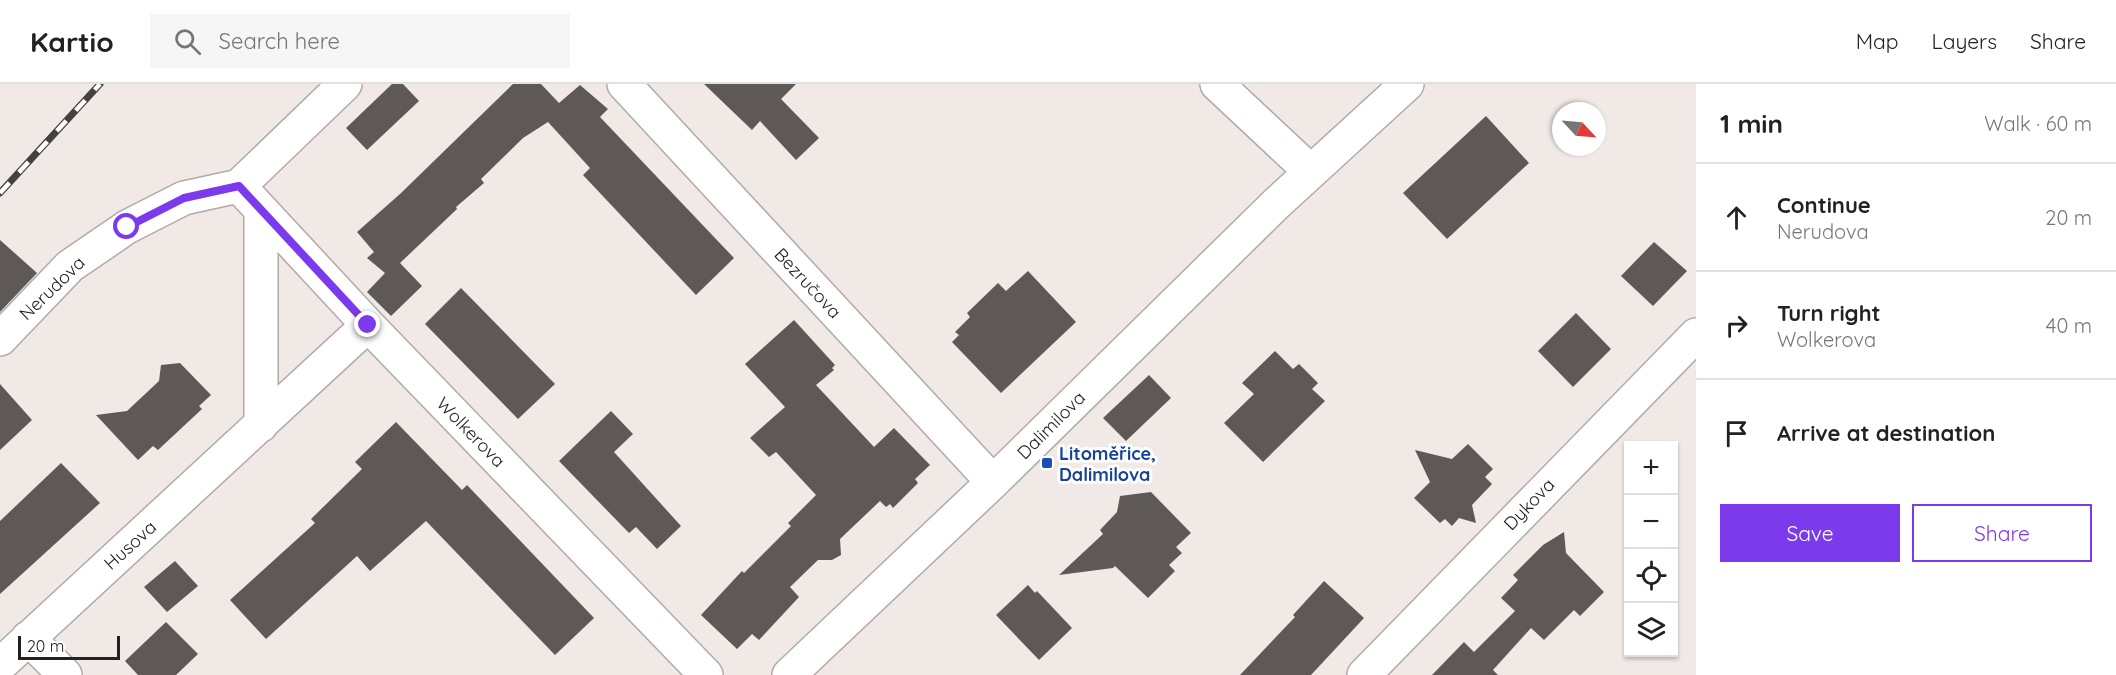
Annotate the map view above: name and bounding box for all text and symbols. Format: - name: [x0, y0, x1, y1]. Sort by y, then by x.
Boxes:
- search box: [150, 14, 570, 68]
- text: Kartio: [30, 24, 114, 59]
- icon: search: [171, 25, 204, 58]
- text: Search here: [219, 27, 340, 55]
- text: Map: [1856, 28, 1899, 54]
- text: Layers: [1932, 28, 1997, 54]
- text: Share: [2030, 28, 2086, 54]
- north arrow: [1552, 102, 1606, 156]
- text: 1 min: [1720, 107, 1783, 140]
- text: Walk · 60 m: [1984, 111, 2092, 136]
- text: Continue: [1777, 191, 1871, 219]
- icon: ahead: [1720, 201, 1753, 234]
- text: 20 m: [2045, 205, 2092, 230]
- route start: [113, 213, 139, 239]
- text: Nerudova: [1777, 219, 1869, 244]
- street label: Bezručova: [770, 243, 846, 323]
- street label: Nerudova: [14, 251, 90, 325]
- text: Turn right: [1777, 299, 1881, 327]
- icon: right: [1720, 309, 1753, 342]
- route end: [354, 311, 380, 337]
- text: 40 m: [2046, 313, 2092, 338]
- text: Wolkerova: [1777, 327, 1876, 352]
- street label: Dalimilova: [1012, 386, 1090, 464]
- street label: Wolkerova: [432, 392, 510, 472]
- icon: arrive: [1720, 417, 1753, 450]
- text: Arrive at destination: [1777, 419, 1995, 447]
- map controls: [1624, 441, 1678, 657]
- button: +: [1624, 441, 1678, 495]
- place label: Litoměřice, Dalimilova: [1059, 442, 1156, 486]
- marker: Litoměřice, Dalimilova: [1040, 456, 1054, 470]
- street label: Dykova: [1499, 473, 1559, 535]
- button: −: [1624, 495, 1678, 549]
- button: Save: [1720, 504, 1900, 562]
- button: Share: [1912, 504, 2092, 562]
- street label: Husova: [99, 515, 161, 575]
- button: locate: [1624, 549, 1678, 603]
- button: layers: [1624, 603, 1678, 657]
- scale bar: [18, 633, 120, 660]
- text: 20 m: [27, 636, 64, 656]

